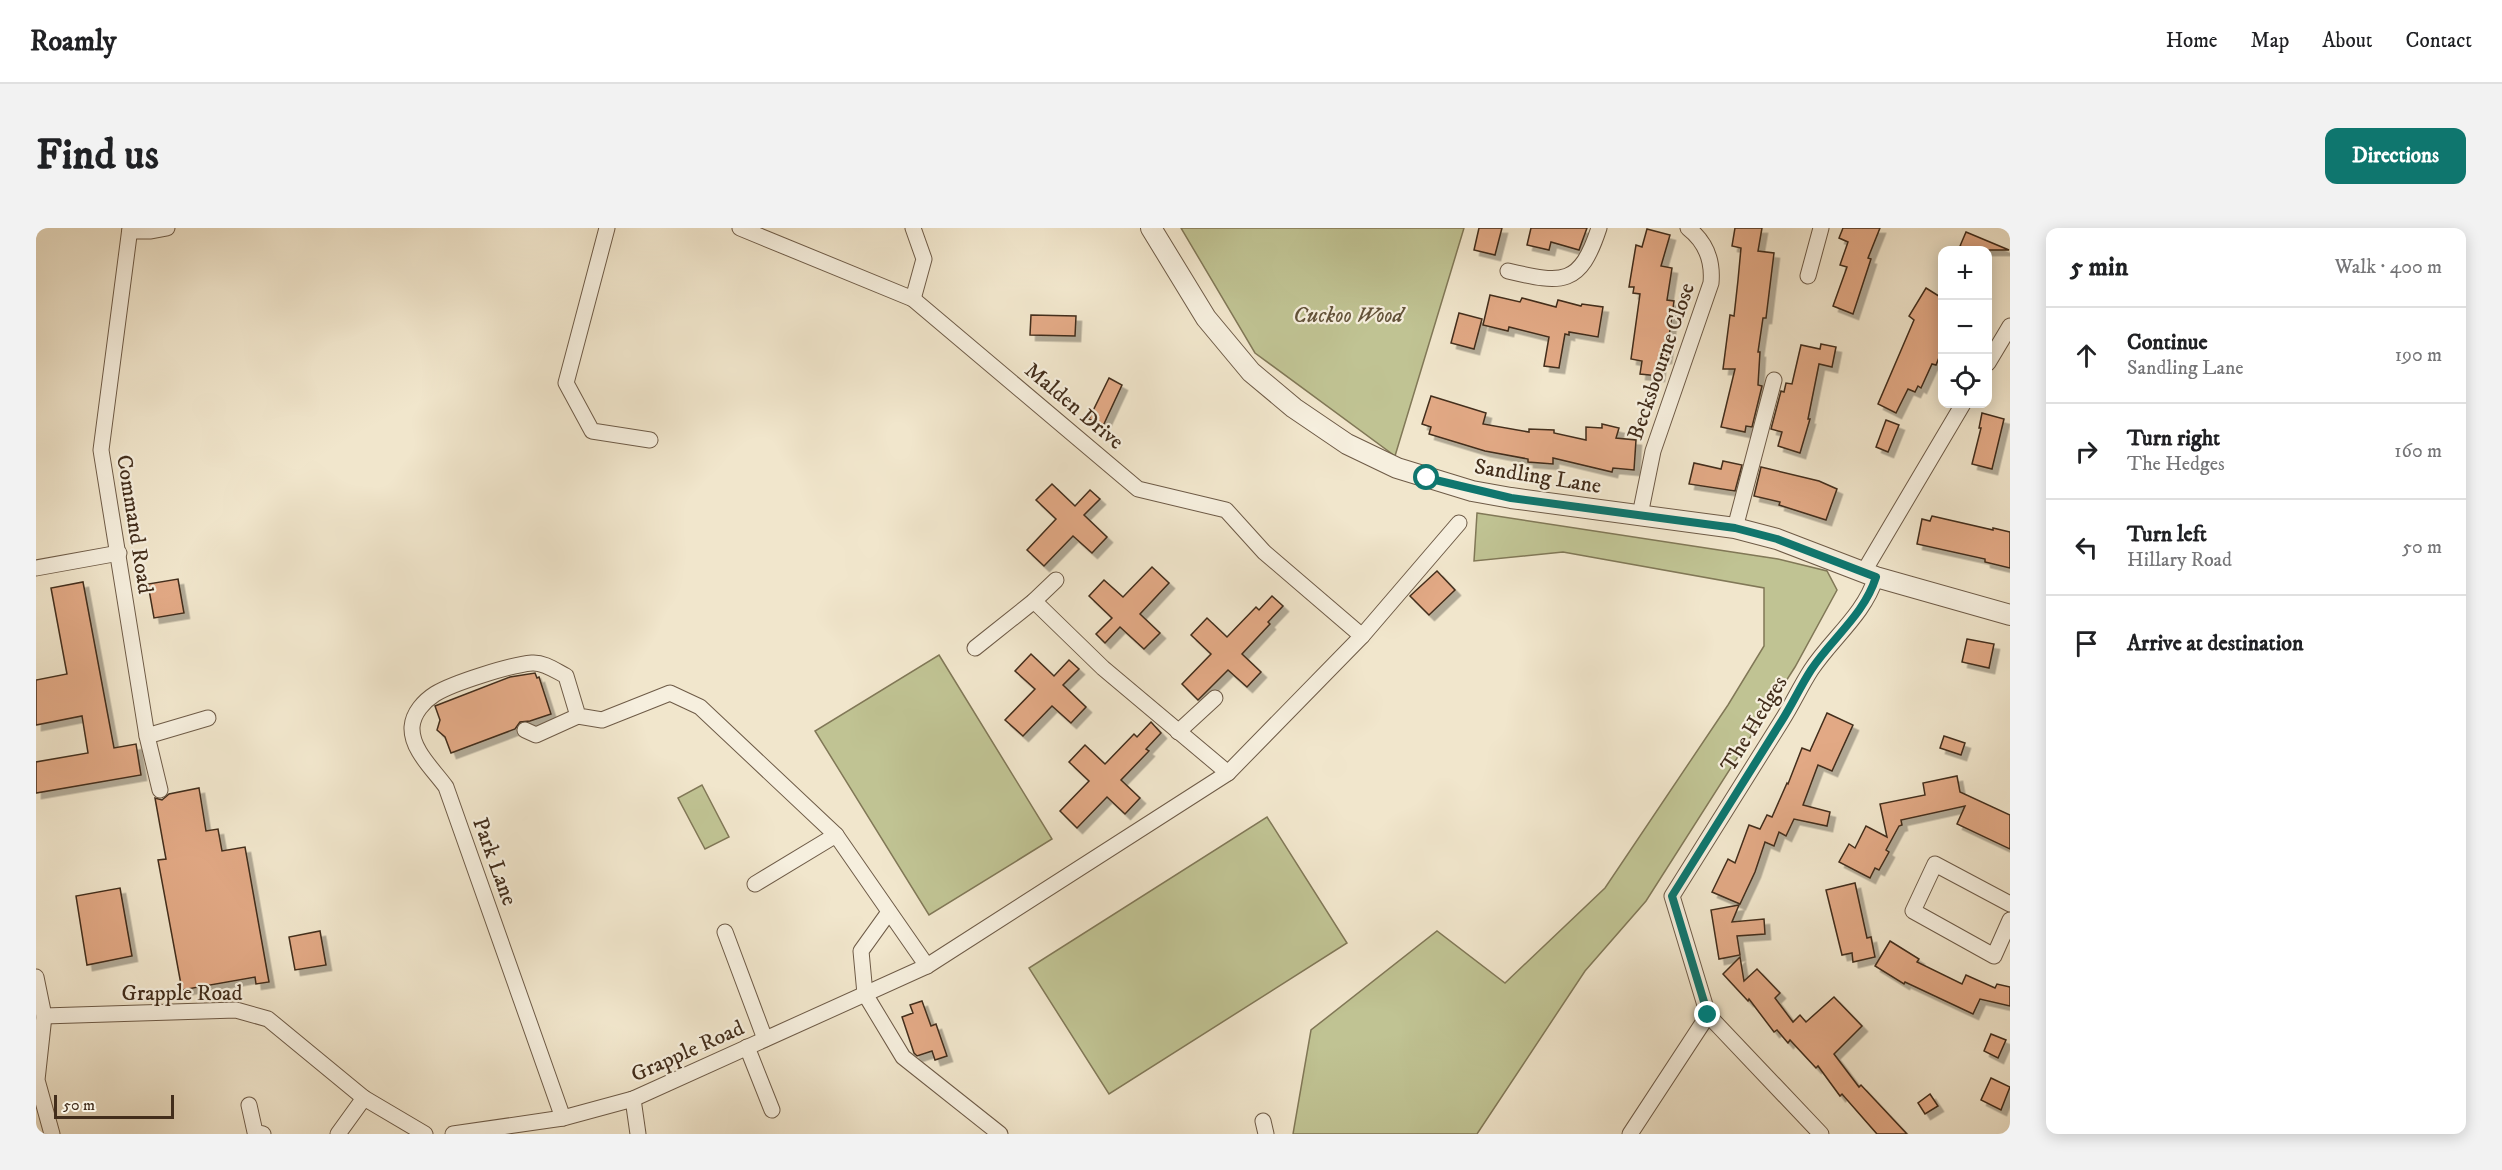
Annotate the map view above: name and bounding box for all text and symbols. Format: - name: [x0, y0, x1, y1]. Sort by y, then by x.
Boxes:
- text: Roamly: [30, 24, 116, 59]
- text: Home: [2166, 28, 2218, 54]
- text: Map: [2251, 28, 2289, 54]
- text: About: [2322, 28, 2373, 54]
- text: Contact: [2406, 28, 2472, 54]
- button: Directions: [2325, 128, 2466, 184]
- text: Find us: [36, 130, 159, 182]
- map controls: [1938, 246, 1992, 408]
- button: +: [1938, 246, 1992, 300]
- text: 5 min: [2070, 251, 2128, 284]
- text: Walk · 400 m: [2335, 255, 2442, 280]
- street label: Becksbourne Close: [1622, 279, 1701, 443]
- button: −: [1938, 300, 1992, 354]
- park label: Cuckoo Wood: [1293, 302, 1407, 329]
- text: Continue: [2127, 329, 2208, 356]
- icon: ahead: [2070, 339, 2103, 372]
- text: 190 m: [2395, 343, 2442, 368]
- button: locate: [1938, 354, 1992, 408]
- text: Sandling Lane: [2127, 356, 2244, 381]
- street label: Malden Drive: [1019, 357, 1129, 455]
- text: Turn right: [2127, 425, 2220, 452]
- icon: right: [2070, 435, 2103, 468]
- text: 160 m: [2394, 439, 2442, 464]
- text: The Hedges: [2127, 452, 2225, 477]
- street label: Command Road: [110, 453, 159, 596]
- street label: Sandling Lane: [1472, 453, 1603, 500]
- route start: [1413, 464, 1439, 490]
- text: Turn left: [2127, 521, 2207, 548]
- icon: left: [2070, 531, 2103, 564]
- text: 50 m: [2402, 535, 2442, 560]
- text: Hillary Road: [2127, 548, 2232, 573]
- icon: arrive: [2070, 627, 2103, 660]
- text: Arrive at destination: [2127, 630, 2304, 657]
- street label: The Hedges: [1715, 671, 1794, 777]
- street label: Park Lane: [466, 814, 523, 909]
- street label: Grapple Road: [122, 980, 242, 1007]
- route end: [1694, 1001, 1720, 1027]
- street label: Grapple Road: [627, 1014, 748, 1088]
- scale bar: [54, 1092, 174, 1120]
- text: 50 m: [63, 1095, 95, 1115]

